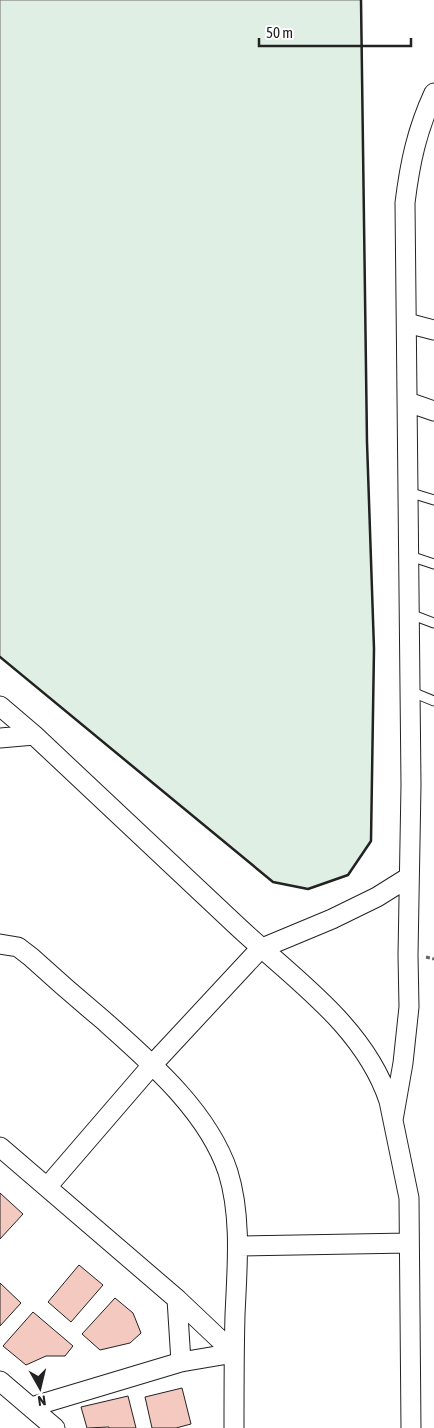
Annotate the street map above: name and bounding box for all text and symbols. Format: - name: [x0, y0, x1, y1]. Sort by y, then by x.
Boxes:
- scale bar: [259, 15, 412, 47]
- text: 50 m: [266, 24, 293, 41]
- north arrow: [15, 1363, 65, 1413]
- text: N: [37, 1392, 47, 1409]

